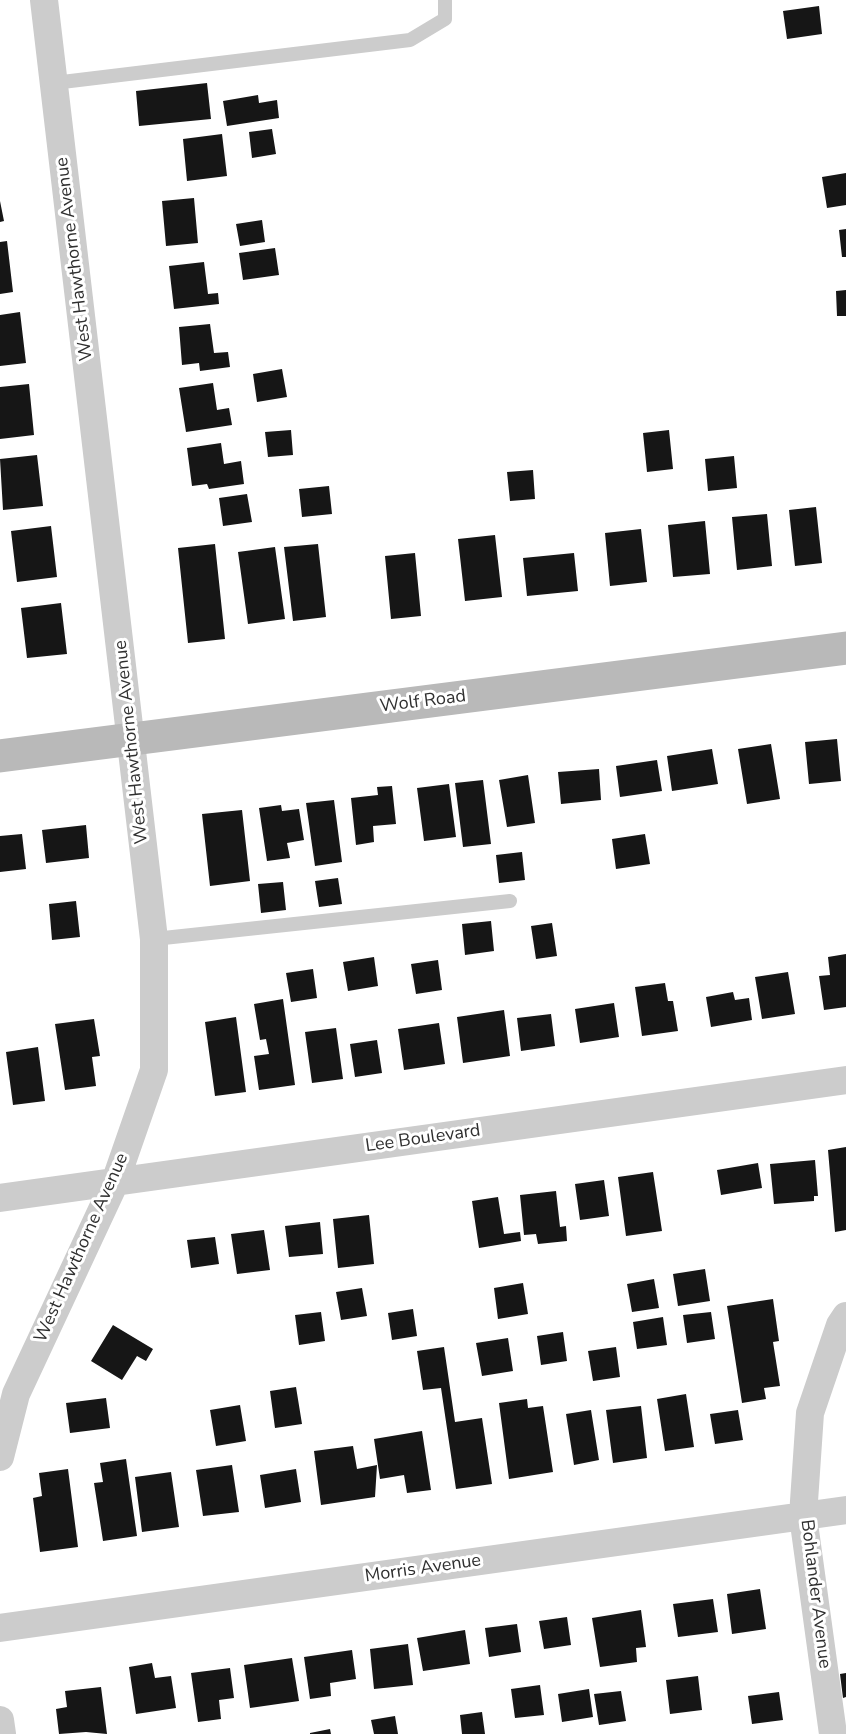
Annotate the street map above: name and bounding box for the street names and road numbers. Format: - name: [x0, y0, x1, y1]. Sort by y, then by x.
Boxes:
- street label: West Hawthorne Avenue: [52, 156, 98, 362]
- street label: West Hawthorne Avenue: [111, 639, 153, 845]
- street label: Wolf Road: [379, 686, 467, 718]
- street label: Lee Boulevard: [364, 1120, 482, 1158]
- street label: West Hawthorne Avenue: [30, 1150, 134, 1346]
- street label: Bohlander Avenue: [795, 1518, 835, 1670]
- street label: Morris Avenue: [364, 1550, 482, 1588]

